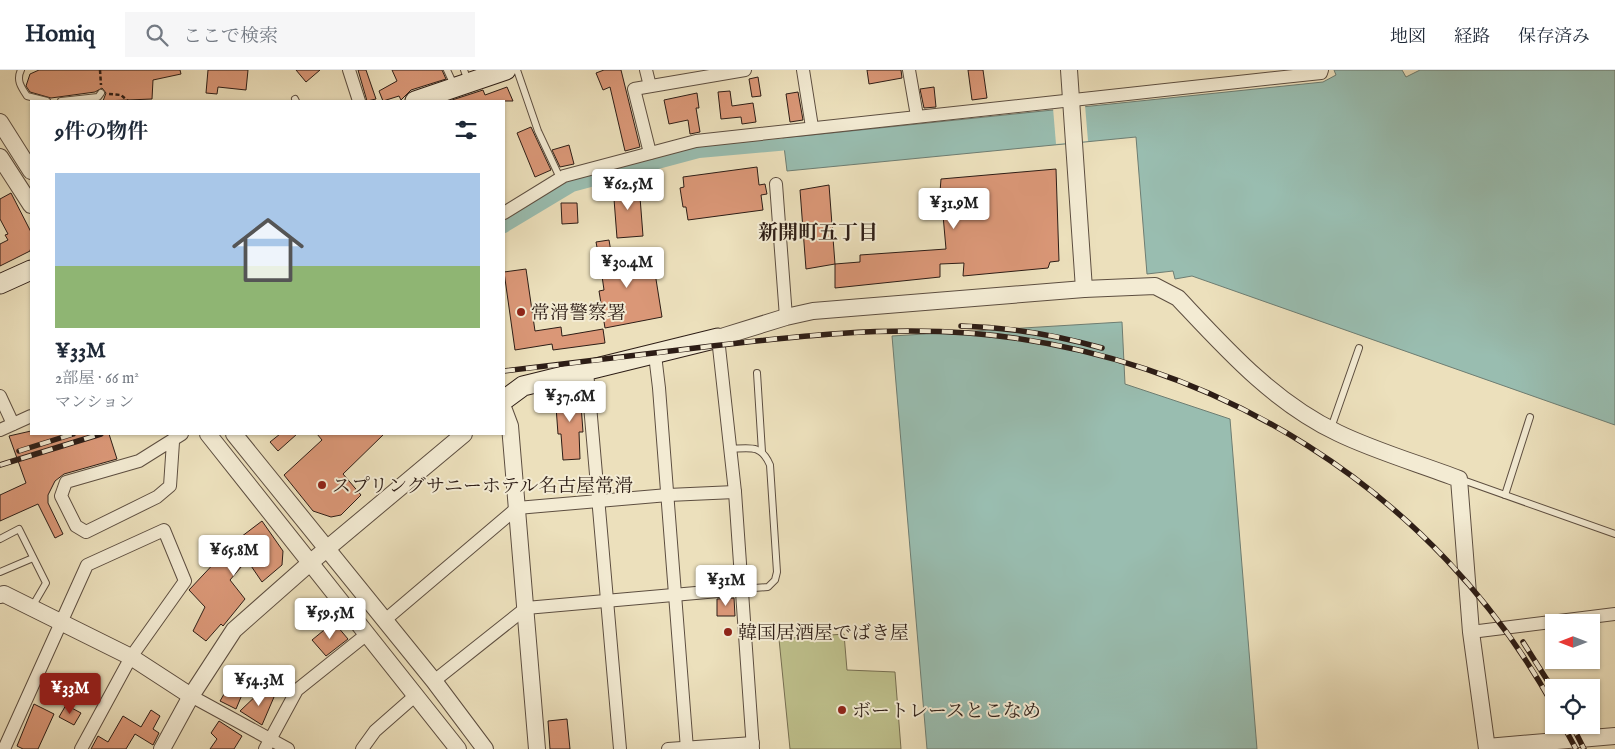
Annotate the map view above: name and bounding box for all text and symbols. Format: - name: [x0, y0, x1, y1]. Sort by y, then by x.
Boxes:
- search box: [125, 12, 475, 57]
- text: Homiq: [25, 19, 95, 50]
- icon: search: [143, 21, 171, 49]
- text: ここで検索: [183, 25, 278, 49]
- text: 地図: [1390, 26, 1426, 49]
- text: 経路: [1454, 26, 1490, 49]
- text: 保存済み: [1518, 26, 1590, 49]
- icon: filters: [452, 116, 480, 144]
- text: 9件の物件: [55, 119, 148, 146]
- pin: ¥62.5M: [587, 168, 669, 211]
- text: ¥62.5M: [603, 175, 653, 195]
- pin: ¥31.9M: [913, 188, 995, 230]
- text: ¥31.9M: [929, 194, 979, 214]
- icon: home: [223, 205, 313, 295]
- district label: 新開町五丁目: [758, 221, 878, 246]
- pin: ¥30.4M: [586, 246, 668, 289]
- text: ¥30.4M: [601, 253, 653, 273]
- place label: 常滑警察署: [531, 302, 626, 326]
- marker: 常滑警察署: [515, 306, 527, 318]
- text: ¥33M: [55, 338, 106, 365]
- text: 2部屋 · 66 m²: [55, 369, 139, 389]
- pin: ¥37.6M: [529, 380, 611, 423]
- text: ¥37.6M: [545, 387, 595, 407]
- text: マンション: [55, 393, 134, 413]
- place label: スプリングサニーホテル名古屋常滑: [332, 475, 633, 499]
- marker: スプリングサニーホテル名古屋常滑: [316, 479, 328, 491]
- pin: ¥65.8M: [193, 534, 275, 577]
- text: ¥65.8M: [210, 541, 258, 561]
- pin: ¥31M: [696, 564, 756, 607]
- text: ¥31M: [707, 571, 745, 591]
- pin: ¥59.5M: [289, 598, 371, 640]
- text: ¥59.5M: [306, 604, 354, 624]
- north arrow: [1545, 614, 1600, 669]
- map controls: [1545, 614, 1600, 734]
- place label: 韓国居酒屋でばき屋: [738, 622, 909, 646]
- marker: 韓国居酒屋でばき屋: [722, 626, 734, 638]
- pin: ¥54.3M: [218, 664, 300, 707]
- text: ¥54.3M: [234, 671, 284, 691]
- pin: ¥33M: [40, 672, 100, 715]
- text: ¥33M: [51, 679, 89, 699]
- button: locate: [1545, 679, 1600, 734]
- place label: ボートレースとこなめ: [852, 700, 1041, 724]
- marker: ボートレースとこなめ: [836, 704, 848, 716]

